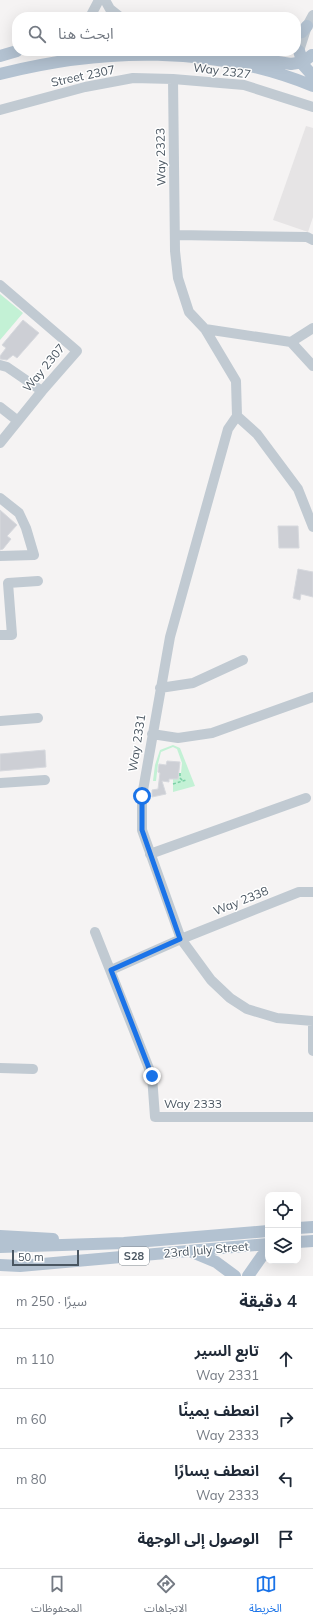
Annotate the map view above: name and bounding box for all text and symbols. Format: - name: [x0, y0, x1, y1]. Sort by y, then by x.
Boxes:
- search box: [12, 12, 301, 56]
- icon: search: [26, 23, 48, 45]
- text: ابحث هنا: [58, 24, 114, 43]
- street label: Way 2327: [192, 60, 252, 81]
- street label: Street 2307: [49, 61, 116, 90]
- street label: Way 2323: [152, 128, 169, 186]
- street label: Way 2307: [19, 341, 68, 395]
- street label: Way 2331: [125, 713, 148, 773]
- route start: [133, 787, 151, 805]
- street label: Way 2338: [211, 883, 271, 918]
- route end: [143, 1067, 161, 1085]
- street label: Way 2333: [164, 1096, 222, 1111]
- map controls: [265, 1192, 301, 1264]
- button: locate: [265, 1192, 301, 1228]
- button: layers: [265, 1228, 301, 1264]
- street label: 23rd July Street: [163, 1238, 249, 1261]
- road number: S28: [119, 1247, 149, 1265]
- scale bar: [12, 1248, 79, 1267]
- text: 50 m: [18, 1250, 44, 1264]
- text: 4 دقيقة: [239, 1290, 297, 1311]
- text: سيرًا · 250 m: [16, 1293, 87, 1309]
- text: تابع السير: [195, 1341, 259, 1360]
- icon: ahead: [275, 1348, 297, 1370]
- text: 110 m: [16, 1351, 54, 1367]
- text: Way 2331: [196, 1367, 259, 1383]
- text: انعطف يمينًا: [178, 1401, 259, 1420]
- icon: right: [275, 1408, 297, 1430]
- text: 60 m: [16, 1411, 46, 1427]
- text: Way 2333: [196, 1427, 259, 1443]
- text: انعطف يسارًا: [174, 1461, 259, 1480]
- icon: left: [275, 1468, 297, 1490]
- text: 80 m: [16, 1471, 46, 1487]
- text: Way 2333: [196, 1487, 259, 1503]
- icon: arrive: [275, 1528, 297, 1550]
- text: الوصول إلى الوجهة: [138, 1529, 259, 1548]
- tab: المحفوظات: [31, 1573, 82, 1620]
- tab: الاتجاهات: [144, 1573, 187, 1620]
- tab: الخريطة: [249, 1573, 282, 1620]

